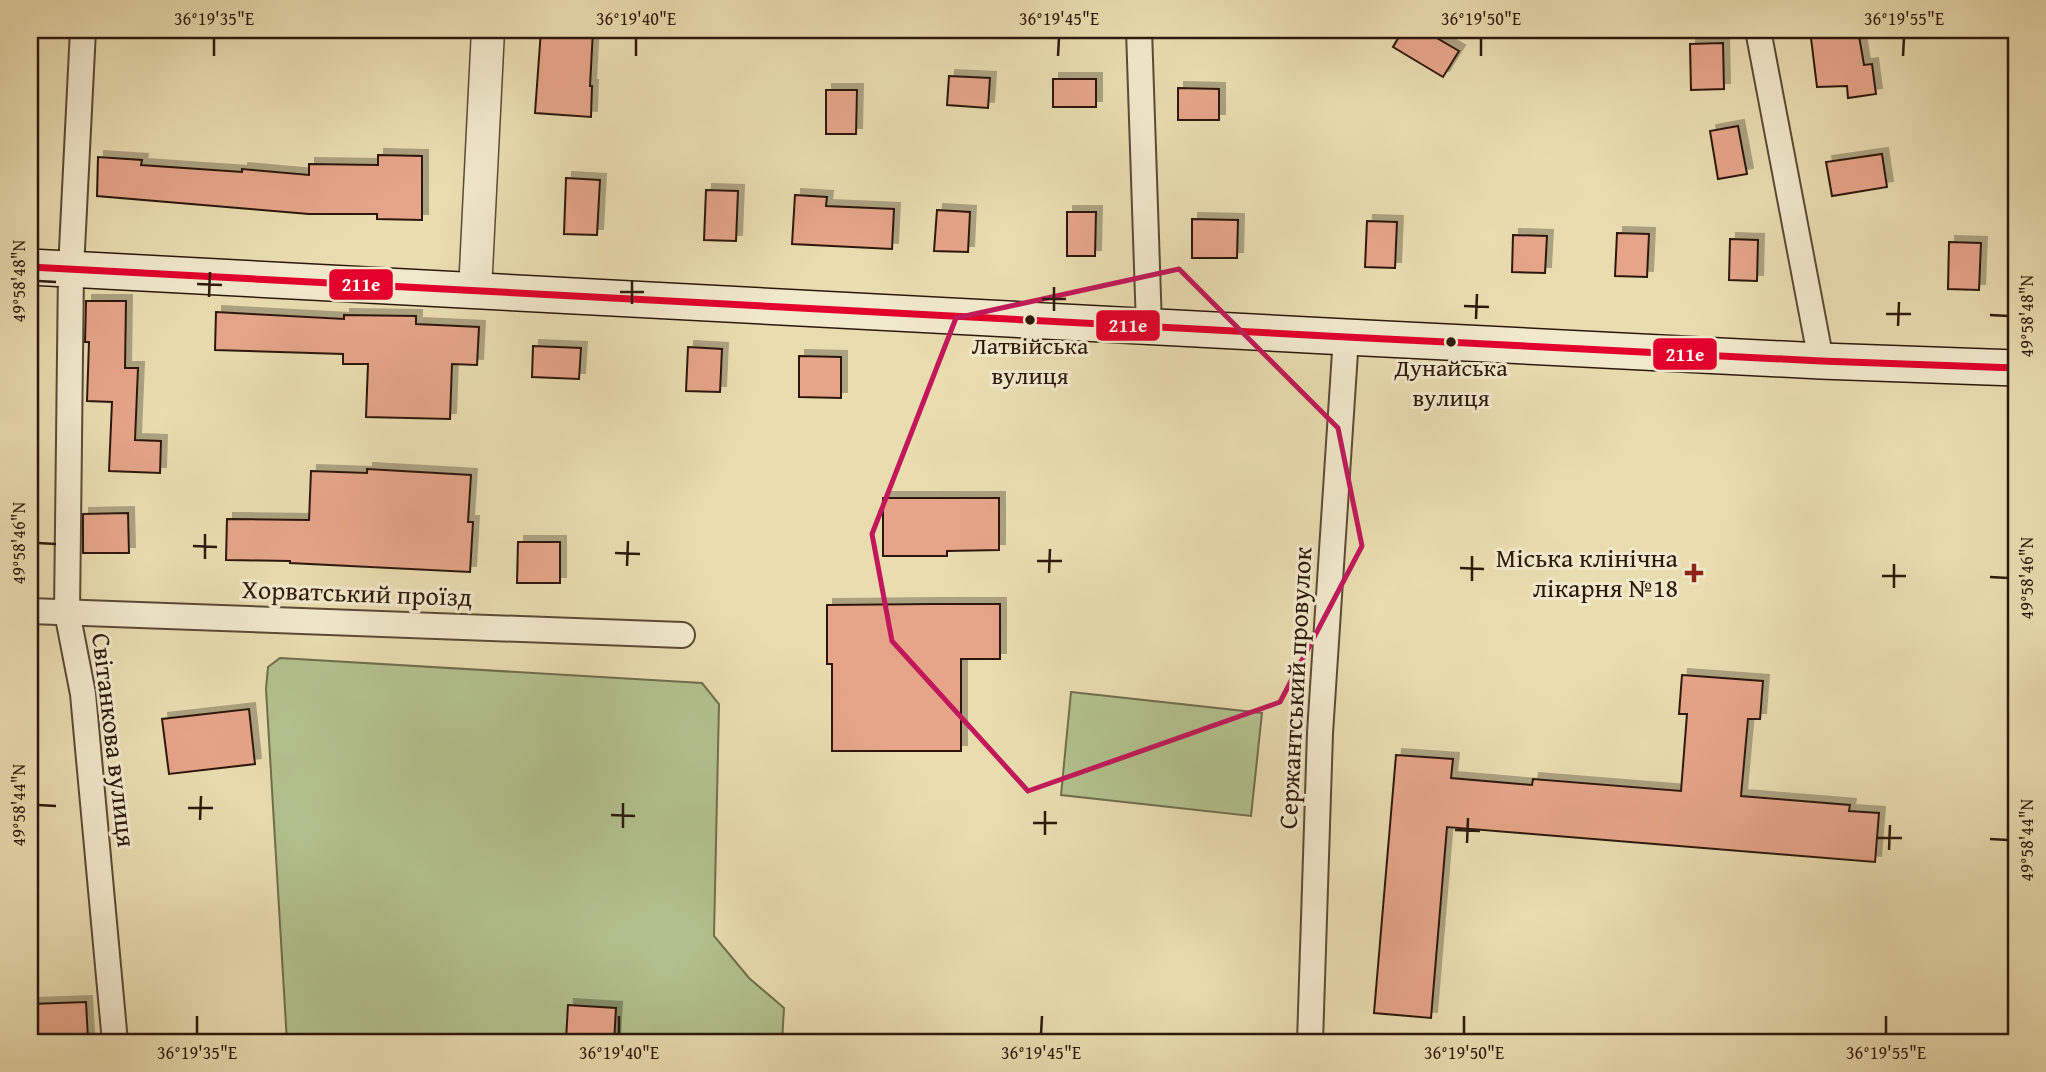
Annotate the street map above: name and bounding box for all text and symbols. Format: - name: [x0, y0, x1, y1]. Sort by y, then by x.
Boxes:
- text: 36°19'35"E: [174, 5, 254, 32]
- text: 36°19'40"E: [596, 5, 676, 32]
- text: 36°19'45"E: [1019, 5, 1099, 32]
- text: 36°19'50"E: [1441, 5, 1521, 32]
- text: 36°19'55"E: [1864, 5, 1944, 32]
- text: 49°58'48"N: [5, 239, 32, 322]
- line badge: 211е: [328, 268, 394, 301]
- text: 211е: [342, 270, 380, 298]
- text: 49°58'48"N: [2013, 274, 2040, 357]
- line badge: 211е: [1095, 309, 1161, 342]
- text: 211е: [1109, 311, 1147, 339]
- marker: Латвійська вулиця: [1023, 313, 1037, 327]
- place label: Латвійська вулиця: [972, 328, 1089, 393]
- marker: Дунайська вулиця: [1444, 335, 1458, 349]
- line badge: 211е: [1652, 337, 1718, 371]
- text: 211е: [1666, 340, 1704, 368]
- place label: Дунайська вулиця: [1393, 350, 1508, 415]
- text: 49°58'46"N: [5, 501, 32, 584]
- text: 49°58'46"N: [2013, 536, 2040, 619]
- place label: Міська клінічна лікарня №18: [1496, 538, 1679, 607]
- street label: Сержантський провулок: [1268, 545, 1321, 830]
- marker: Міська клінічна лікарня №18: [1684, 563, 1704, 583]
- street label: Хорватський проїзд: [241, 569, 473, 616]
- street label: Світанкова вулиця: [82, 631, 147, 849]
- text: 49°58'44"N: [5, 763, 32, 846]
- text: 49°58'44"N: [2013, 798, 2040, 881]
- text: 36°19'35"E: [157, 1039, 237, 1066]
- text: 36°19'40"E: [579, 1039, 659, 1066]
- text: 36°19'45"E: [1001, 1039, 1081, 1066]
- text: 36°19'50"E: [1424, 1039, 1504, 1066]
- text: 36°19'55"E: [1846, 1039, 1926, 1066]

